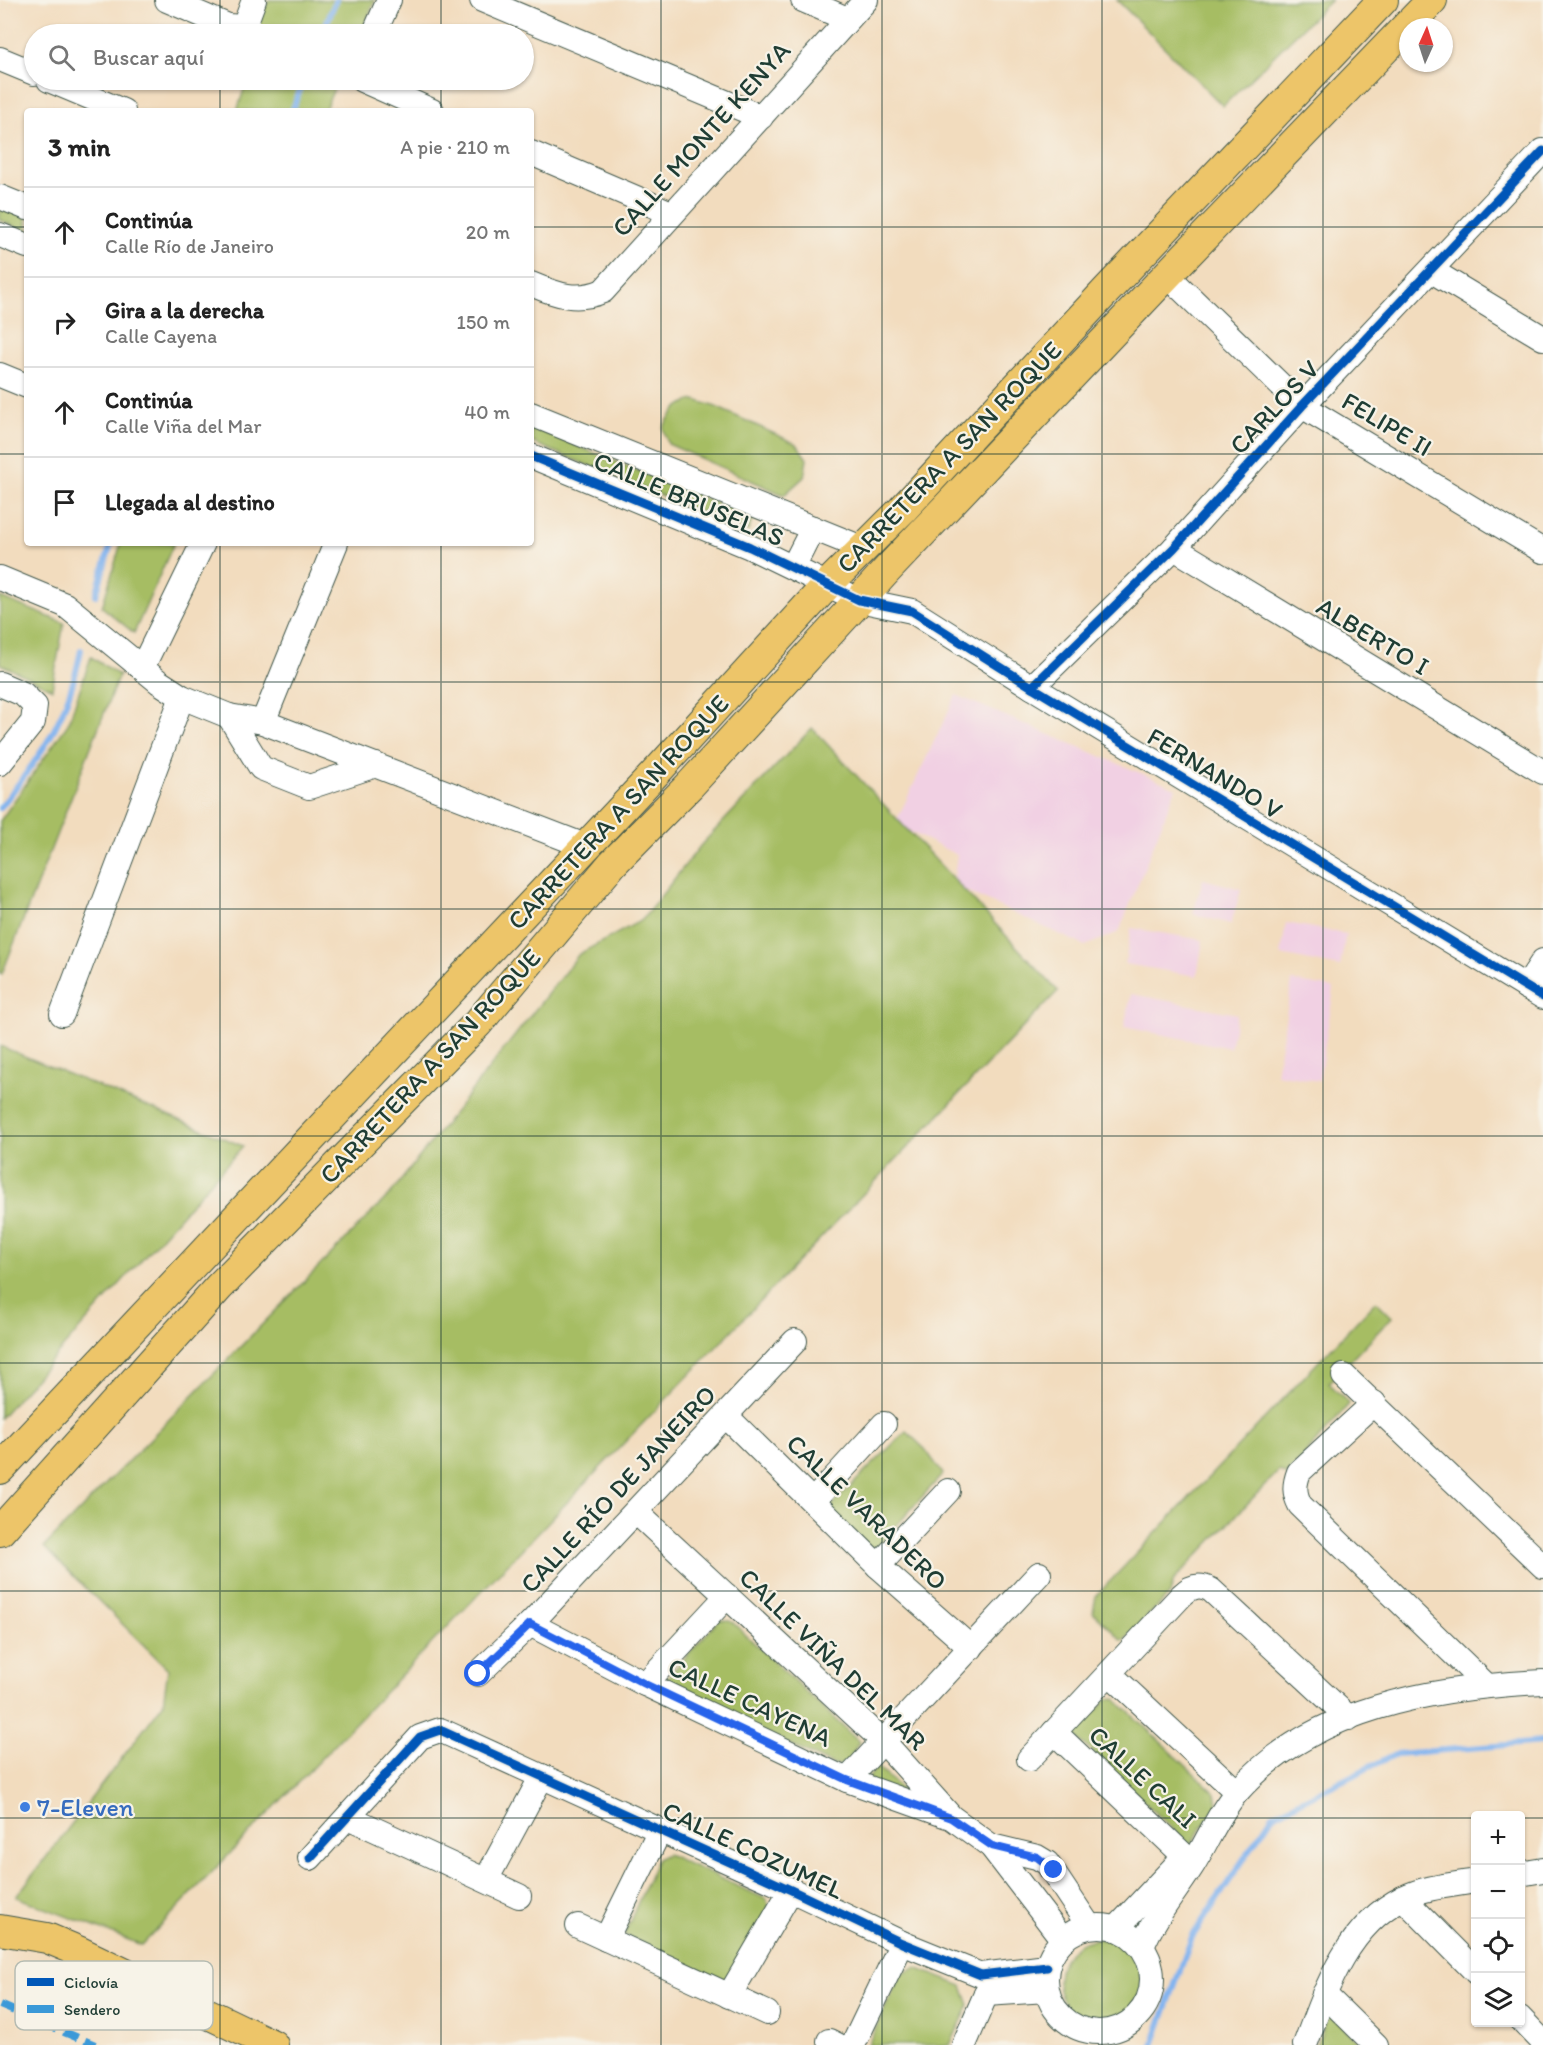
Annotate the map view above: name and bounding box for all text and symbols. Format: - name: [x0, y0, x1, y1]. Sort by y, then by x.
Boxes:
- north arrow: [1399, 18, 1453, 72]
- search box: [24, 24, 534, 90]
- street label: CALLE MONTE KENYA: [605, 34, 797, 243]
- icon: search: [45, 41, 78, 74]
- text: Buscar aquí: [93, 44, 204, 71]
- text: 3 min: [48, 131, 110, 163]
- text: A pie · 210 m: [400, 135, 510, 159]
- text: Continúa: [105, 207, 193, 234]
- icon: ahead: [48, 216, 81, 249]
- text: 20 m: [466, 220, 510, 244]
- text: Calle Río de Janeiro: [105, 234, 274, 258]
- text: Gira a la derecha: [105, 297, 264, 324]
- icon: right: [48, 306, 81, 339]
- text: 150 m: [457, 310, 510, 334]
- text: Calle Cayena: [105, 324, 217, 348]
- street label: CARRETERA A SAN ROQUE: [830, 334, 1068, 580]
- street label: CARLOS V: [1222, 353, 1326, 461]
- street label: FELIPE II: [1336, 385, 1438, 463]
- text: Continúa: [105, 387, 193, 414]
- icon: ahead: [48, 396, 81, 429]
- text: 40 m: [464, 400, 510, 424]
- text: Calle Viña del Mar: [105, 414, 261, 438]
- street label: CALLE BRUSELAS: [589, 445, 789, 553]
- icon: arrive: [48, 486, 81, 519]
- text: Llegada al destino: [105, 489, 275, 516]
- street label: ALBERTO I: [1311, 590, 1435, 682]
- street label: CARRETERA A SAN ROQUE: [501, 688, 735, 936]
- street label: FERNANDO V: [1142, 720, 1288, 826]
- street label: CARRETERA A SAN ROQUE: [313, 942, 547, 1190]
- street label: CALLE RÍO DE JANEIRO: [513, 1378, 723, 1600]
- street label: CALLE VARADERO: [780, 1427, 954, 1597]
- street label: CALLE VIÑA DEL MAR: [733, 1561, 933, 1757]
- street label: CALLE CAYENA: [663, 1650, 837, 1754]
- route start: [464, 1660, 490, 1686]
- street label: CALLE CALI: [1082, 1719, 1204, 1835]
- place label: 7-Eleven: [37, 1791, 134, 1823]
- street label: CALLE COZUMEL: [658, 1794, 848, 1906]
- marker: 7-Eleven: [18, 1800, 32, 1814]
- map controls: [1471, 1811, 1525, 2027]
- button: +: [1471, 1811, 1525, 1865]
- route end: [1040, 1856, 1066, 1882]
- button: −: [1471, 1865, 1525, 1919]
- button: locate: [1471, 1919, 1525, 1973]
- legend: [15, 1961, 213, 2030]
- text: Ciclovía: [64, 1973, 119, 1992]
- button: layers: [1471, 1973, 1525, 2027]
- text: Sendero: [64, 2000, 120, 2019]

